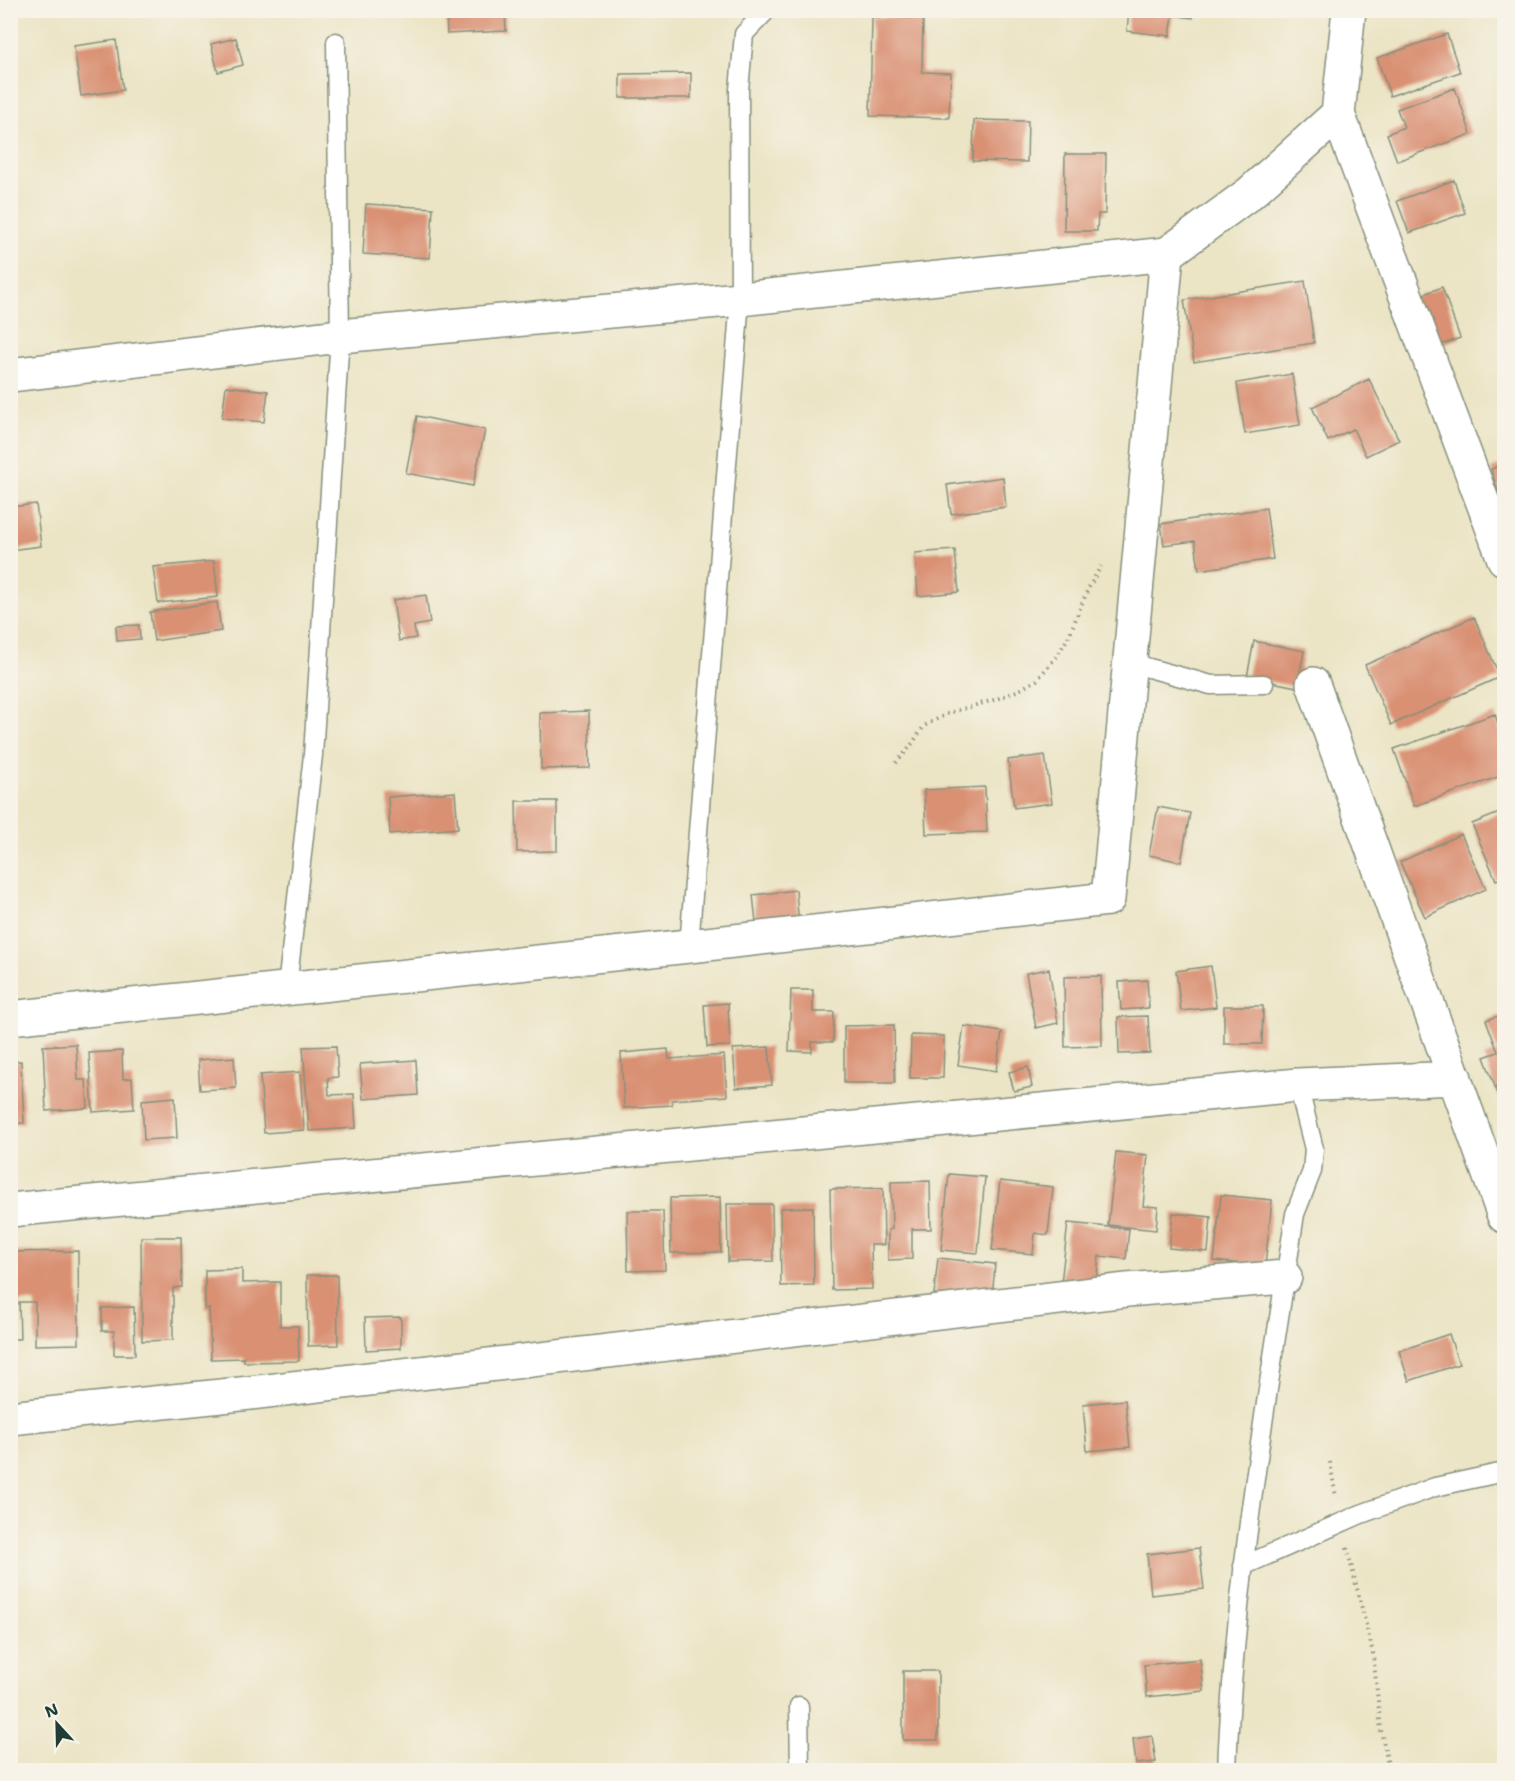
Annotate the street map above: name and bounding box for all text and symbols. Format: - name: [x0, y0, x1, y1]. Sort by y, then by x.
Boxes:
- north arrow: [27, 1694, 87, 1754]
- text: N: [42, 1698, 61, 1723]

